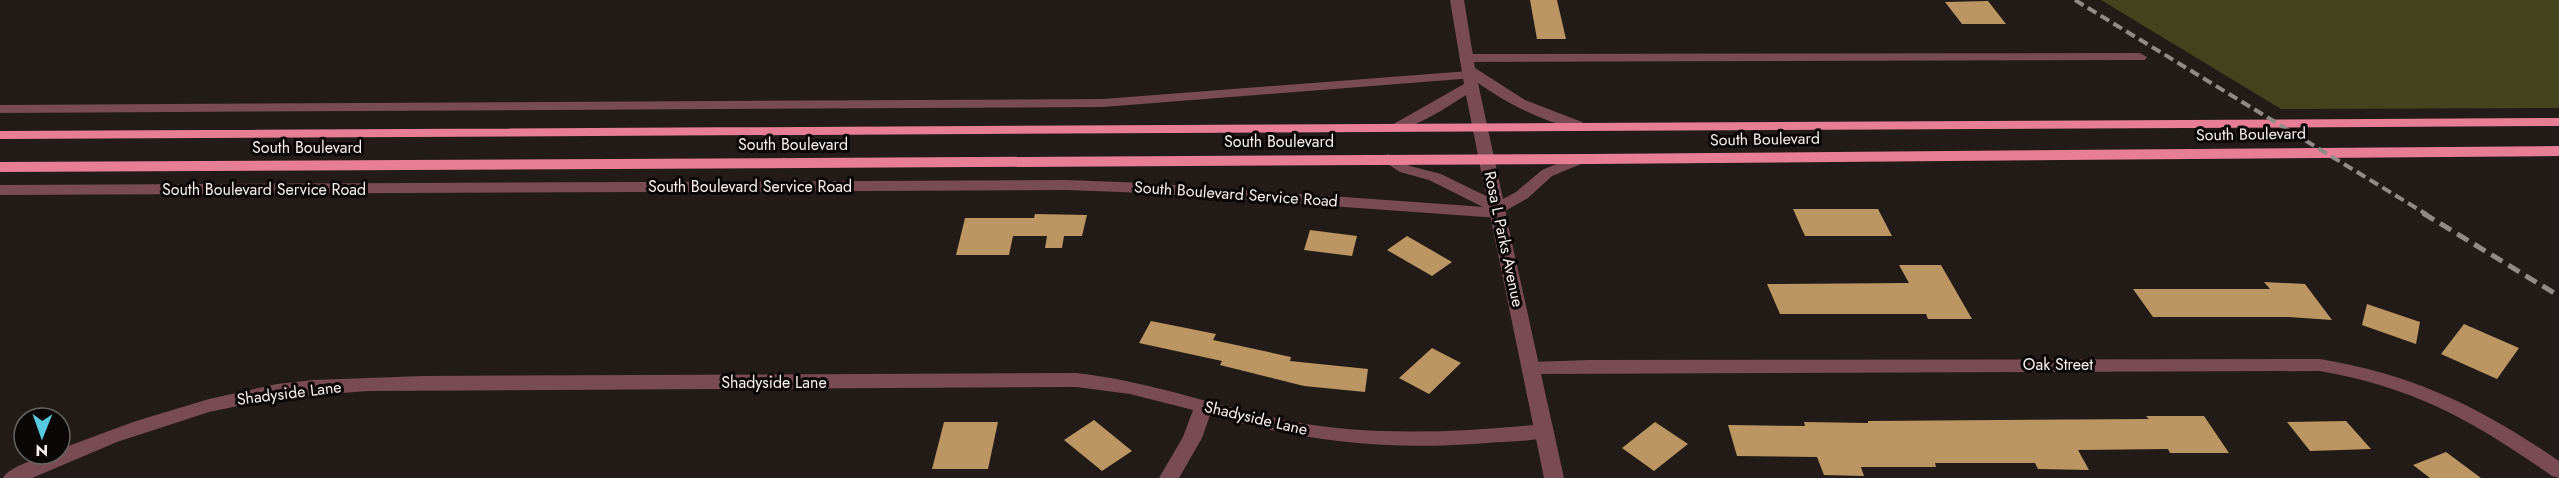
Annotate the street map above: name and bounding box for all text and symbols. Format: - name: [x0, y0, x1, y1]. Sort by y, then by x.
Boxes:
- street label: South Boulevard: [2196, 122, 2306, 146]
- street label: South Boulevard: [1710, 127, 1820, 151]
- street label: South Boulevard: [1224, 130, 1334, 153]
- street label: South Boulevard: [738, 133, 848, 156]
- street label: South Boulevard: [252, 136, 362, 159]
- street label: Rosa L Parks Avenue: [1478, 169, 1530, 309]
- street label: South Boulevard Service Road: [648, 175, 852, 198]
- street label: South Boulevard Service Road: [1133, 175, 1339, 213]
- street label: South Boulevard Service Road: [162, 178, 366, 201]
- street label: Oak Street: [2023, 353, 2093, 376]
- street label: Shadyside Lane: [721, 371, 827, 394]
- street label: Shadyside Lane: [235, 375, 343, 411]
- street label: Shadyside Lane: [1202, 395, 1310, 441]
- north arrow: [12, 406, 72, 466]
- text: N: [35, 439, 48, 462]

